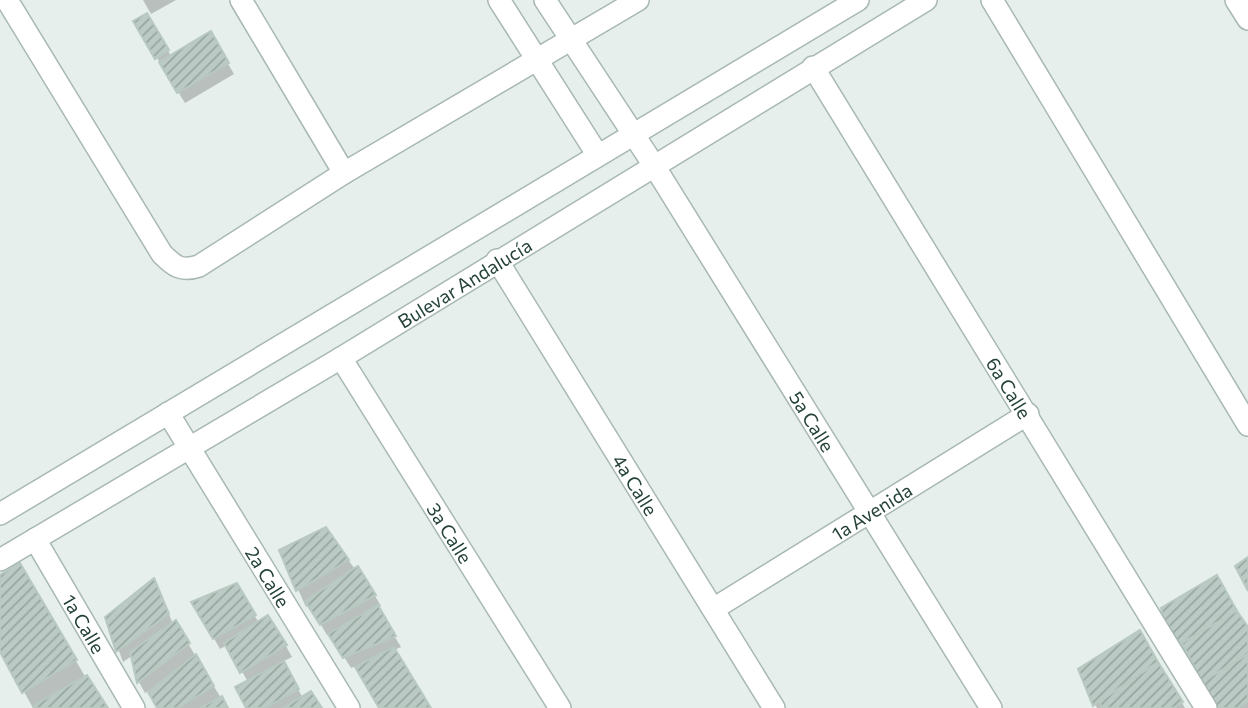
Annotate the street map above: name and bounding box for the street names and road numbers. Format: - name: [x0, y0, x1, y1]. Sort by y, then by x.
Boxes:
- street label: Bulevar Andalucía: [393, 233, 536, 332]
- street label: 6a Calle: [982, 353, 1037, 422]
- street label: 5a Calle: [785, 386, 840, 456]
- street label: 4a Calle: [608, 450, 663, 519]
- street label: 1a Avenida: [827, 478, 916, 545]
- street label: 3a Calle: [423, 498, 478, 567]
- street label: 2a Calle: [241, 542, 296, 611]
- street label: 1a Calle: [58, 590, 111, 657]

